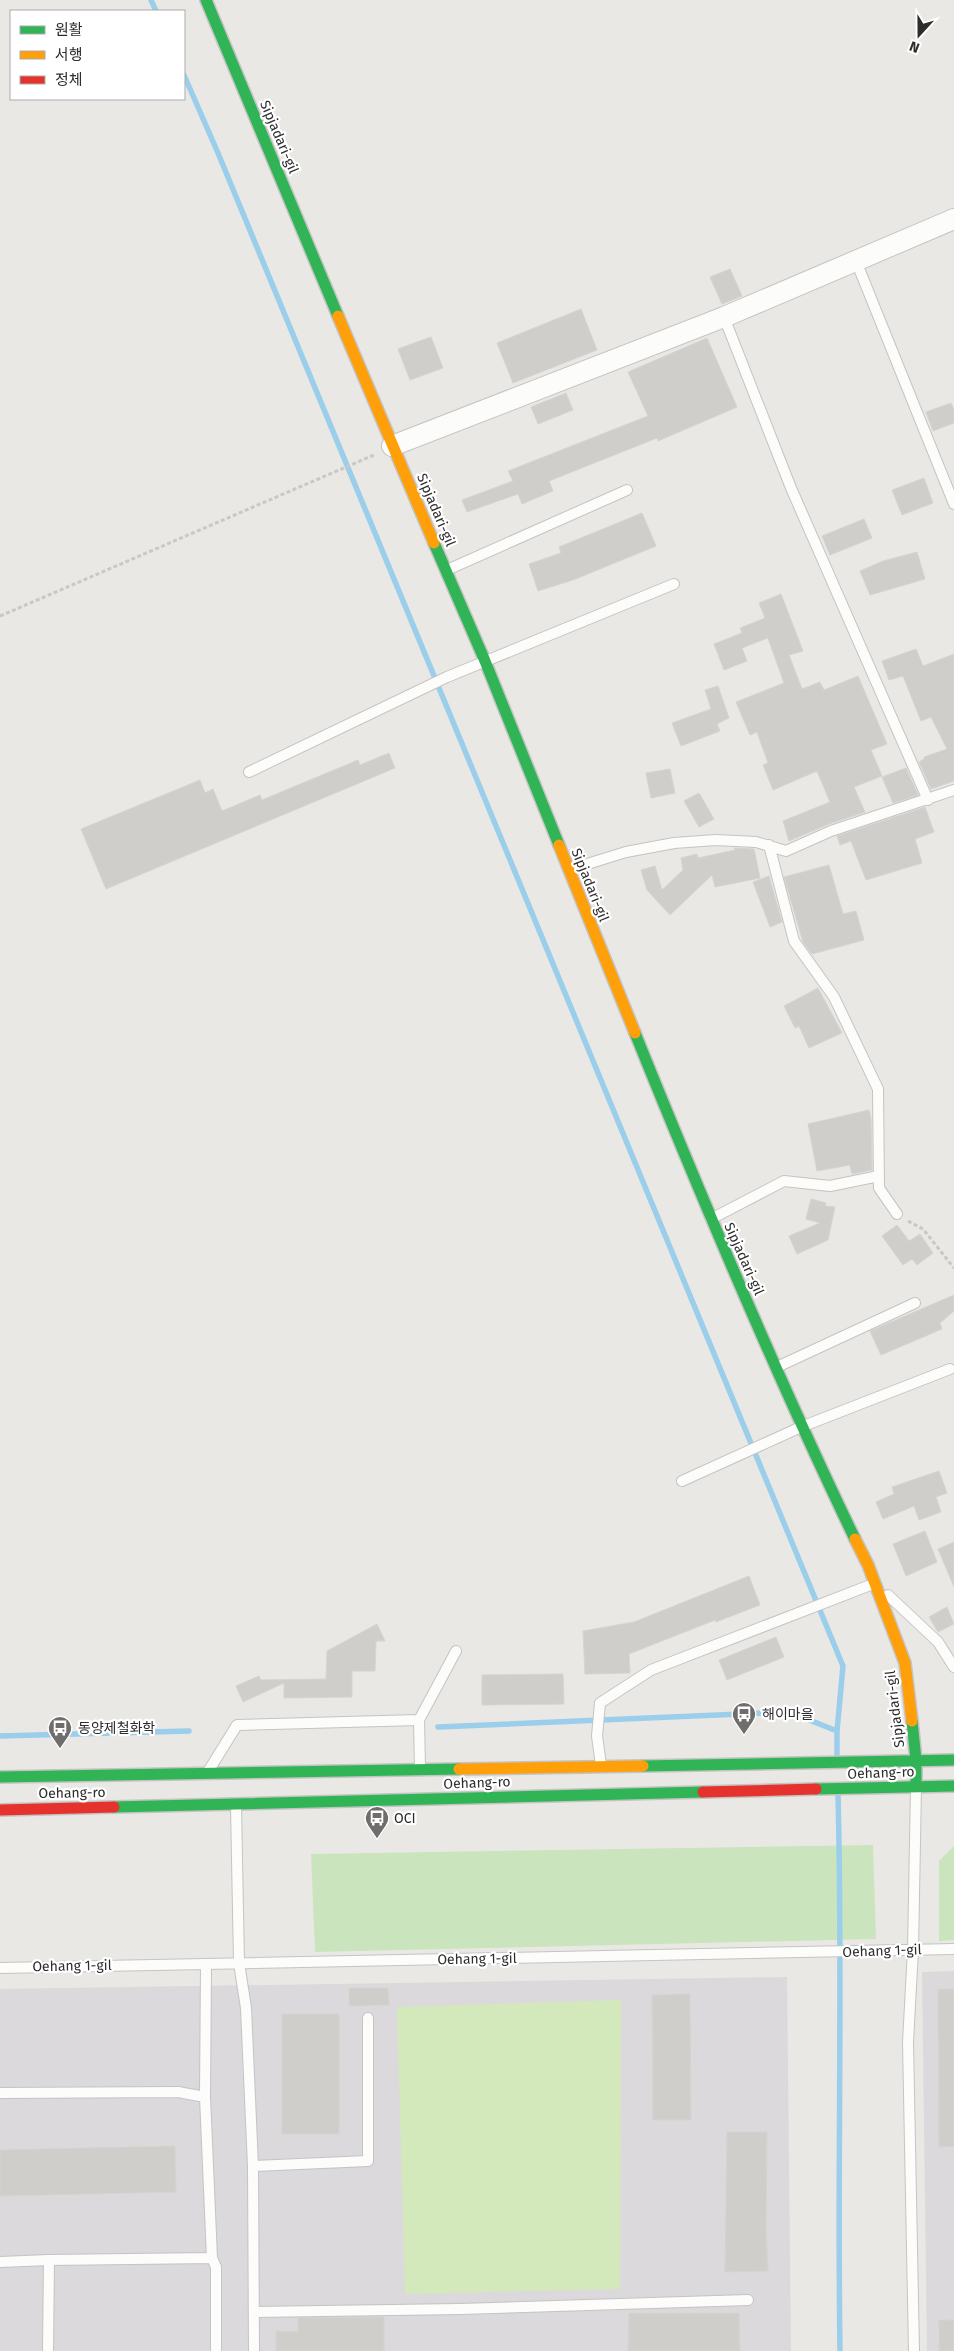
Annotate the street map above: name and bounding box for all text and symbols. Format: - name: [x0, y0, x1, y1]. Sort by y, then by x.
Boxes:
- legend: [10, 10, 185, 100]
- north arrow: [894, 10, 944, 60]
- text: 원활: [55, 21, 83, 39]
- text: N: [907, 37, 922, 56]
- text: 서행: [55, 46, 83, 64]
- text: 정체: [55, 71, 83, 89]
- street label: Sipjadari-gil: [256, 98, 302, 176]
- street label: Sipjadari-gil: [413, 471, 459, 549]
- street label: Sipjadari-gil: [568, 846, 612, 924]
- street label: Sipjadari-gil: [720, 1220, 768, 1298]
- street label: Sipjadari-gil: [882, 1669, 908, 1749]
- bus stop icon: 해이마을: [731, 1701, 757, 1735]
- place label: 해이마을: [762, 1706, 814, 1723]
- bus stop icon: 동양제철화학: [47, 1715, 73, 1749]
- place label: 동양제철화학: [78, 1720, 155, 1737]
- street label: Oehang-ro: [847, 1763, 915, 1783]
- street label: Oehang-ro: [443, 1773, 511, 1793]
- street label: Oehang-ro: [38, 1784, 106, 1802]
- bus stop icon: OCI: [364, 1805, 390, 1839]
- place label: OCI: [394, 1810, 416, 1827]
- street label: Oehang 1-gil: [842, 1941, 922, 1961]
- street label: Oehang 1-gil: [437, 1950, 517, 1968]
- street label: Oehang 1-gil: [32, 1957, 112, 1975]

